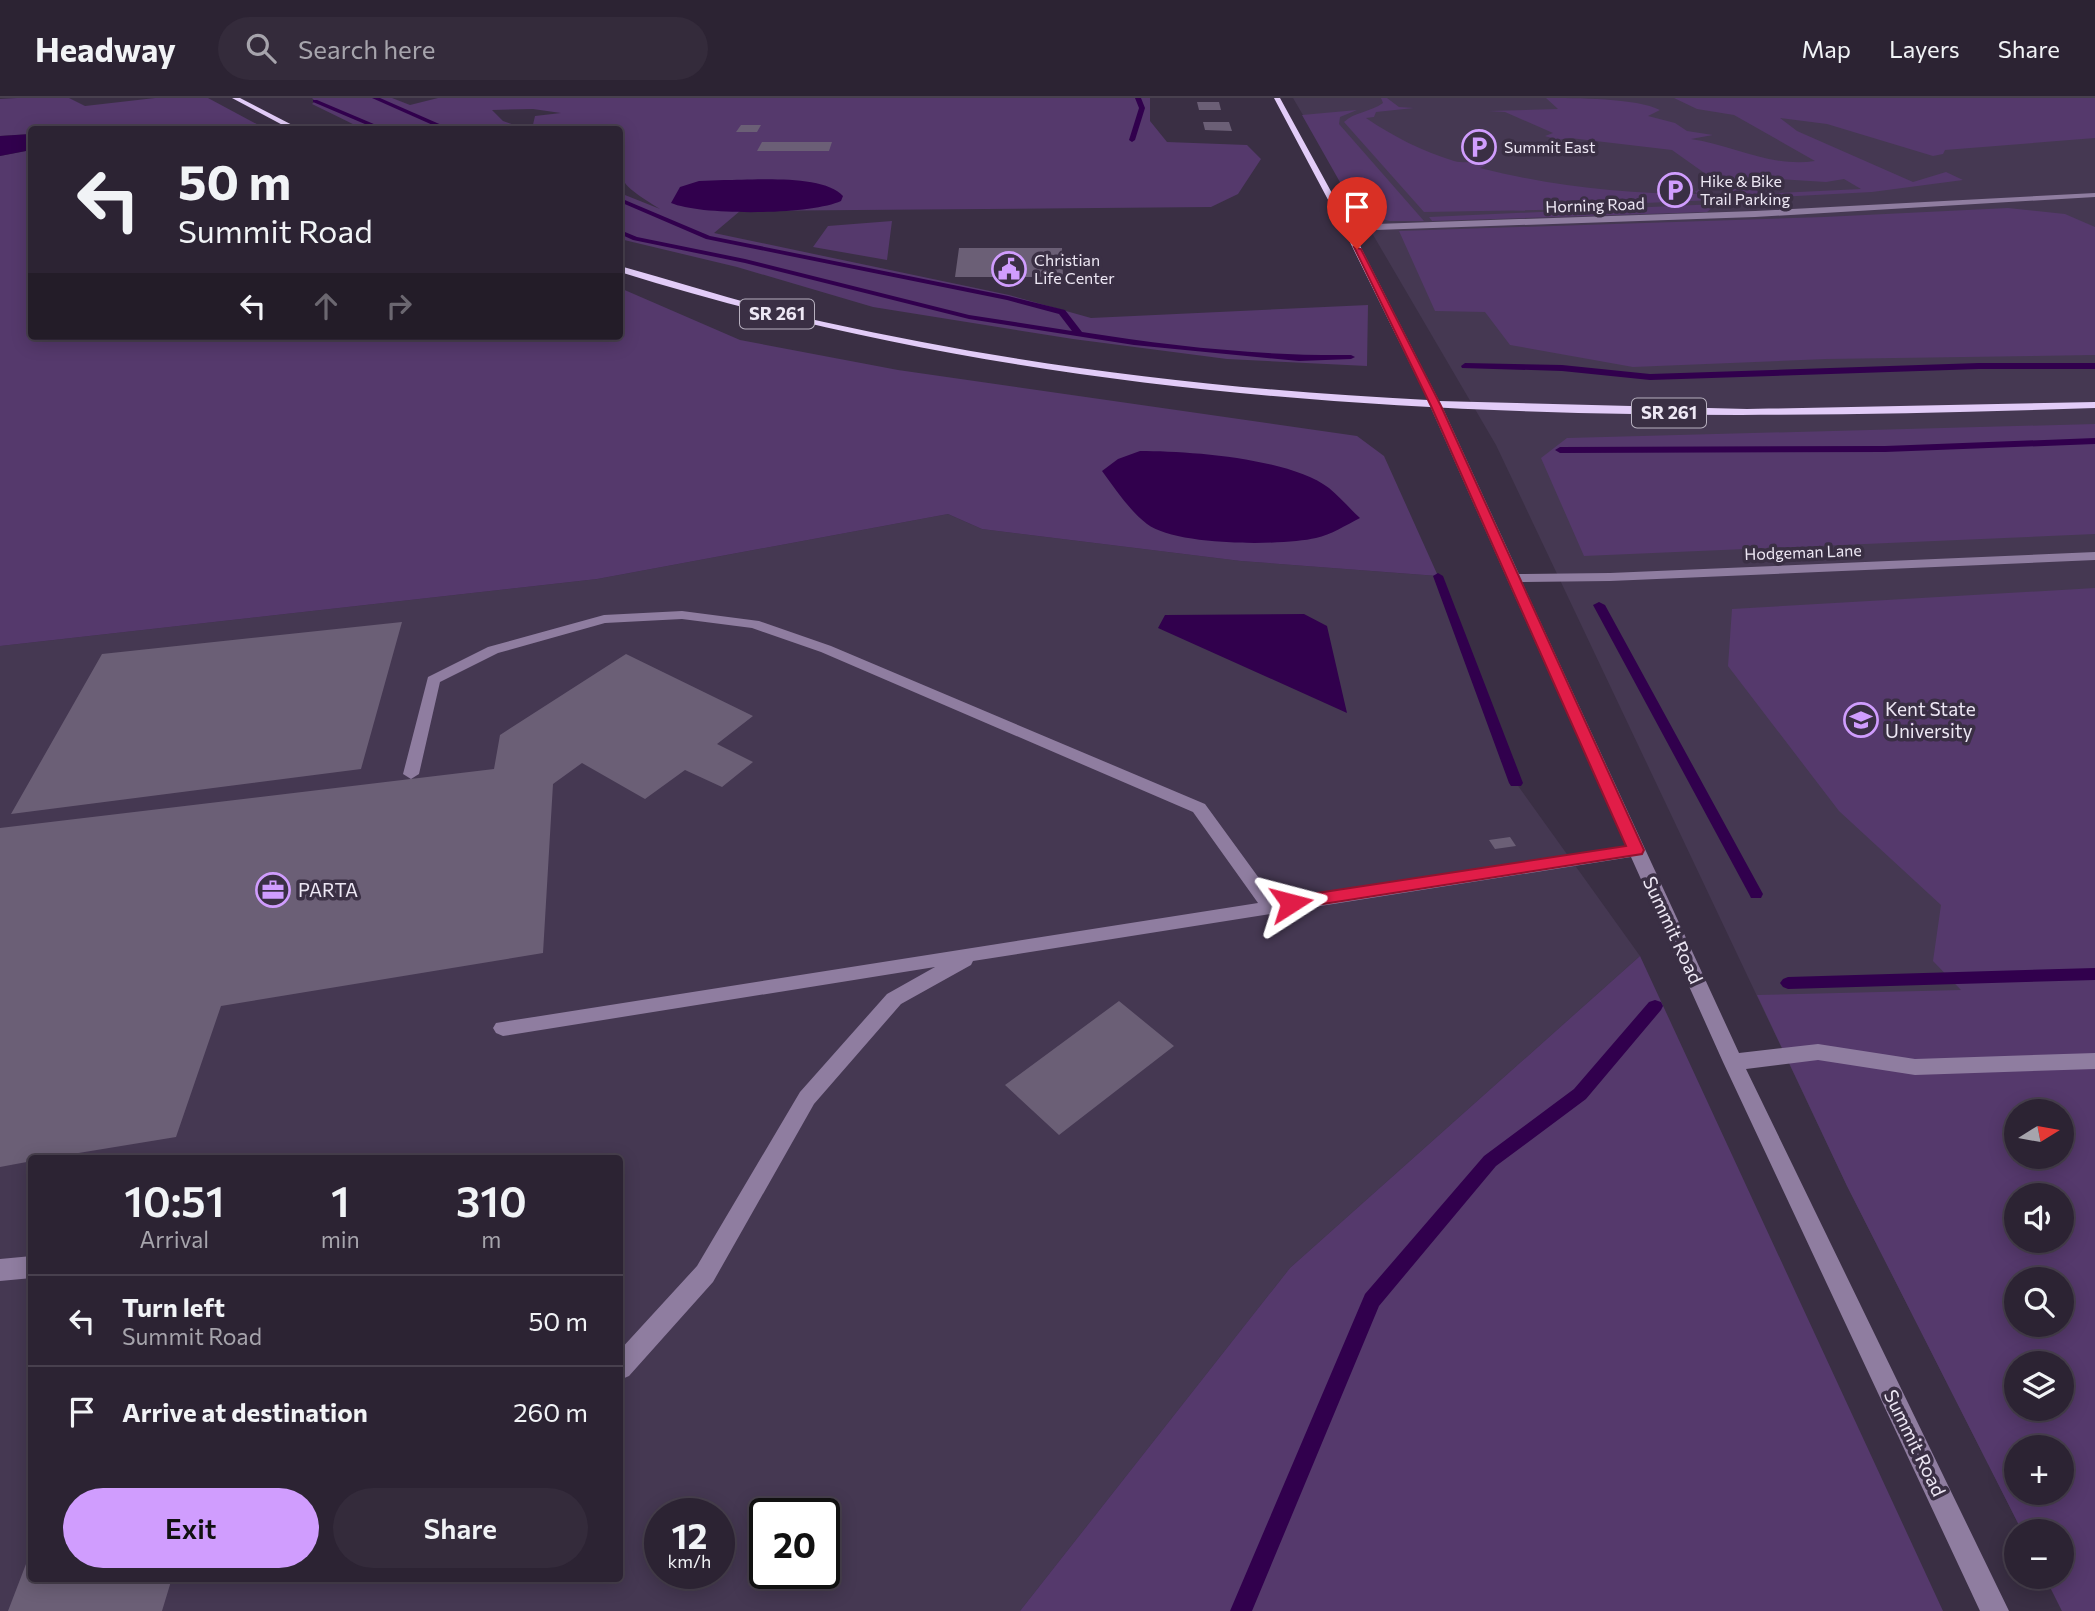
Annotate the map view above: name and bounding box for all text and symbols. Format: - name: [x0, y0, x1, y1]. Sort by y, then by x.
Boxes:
- search box: [218, 17, 708, 80]
- text: Headway: [35, 28, 176, 69]
- icon: search: [242, 29, 280, 67]
- text: Search here: [298, 33, 436, 64]
- text: Map: [1802, 34, 1851, 63]
- text: Layers: [1889, 34, 1960, 63]
- text: Share: [1998, 34, 2060, 63]
- parking icon: Summit East: [1460, 128, 1498, 166]
- place label: Summit East: [1504, 137, 1596, 156]
- text: 50 m: [178, 150, 291, 210]
- icon: left: [63, 154, 154, 245]
- parking icon: Hike & Bike Trail Parking: [1656, 171, 1694, 209]
- place label: Hike & Bike Trail Parking: [1700, 171, 1791, 208]
- pin: [1327, 177, 1387, 249]
- icon: arrive: [1338, 188, 1376, 226]
- street label: Horning Road: [1545, 193, 1645, 216]
- text: Summit Road: [178, 210, 373, 250]
- public building icon: Christian Life Center: [990, 250, 1028, 288]
- place label: Christian Life Center: [1034, 250, 1115, 287]
- icon: left: [234, 287, 272, 325]
- icon: ahead: [307, 287, 345, 325]
- icon: right: [380, 287, 418, 325]
- road number: SR 261: [740, 300, 814, 328]
- road number: SR 261: [1632, 398, 1706, 428]
- street label: Hodgeman Lane: [1744, 540, 1862, 563]
- place label: Kent State University: [1885, 697, 1976, 742]
- school or university icon: Kent State University: [1842, 701, 1880, 739]
- position arrow: [1254, 866, 1328, 940]
- office icon: PARTA: [254, 871, 292, 909]
- street label: Summit Road: [1639, 873, 1708, 987]
- place label: PARTA: [298, 878, 358, 901]
- north arrow: [2004, 1099, 2074, 1169]
- map controls: [2004, 1099, 2074, 1589]
- text: 10:51: [124, 1174, 224, 1226]
- text: 1: [331, 1174, 350, 1226]
- text: 310: [456, 1174, 527, 1226]
- button: sound: [2004, 1183, 2074, 1253]
- text: Arrival: [140, 1225, 209, 1253]
- text: min: [321, 1225, 360, 1253]
- text: m: [481, 1225, 501, 1253]
- button: search: [2004, 1267, 2074, 1337]
- text: Turn left: [122, 1291, 225, 1322]
- icon: left: [63, 1302, 101, 1340]
- text: 50 m: [528, 1305, 588, 1336]
- text: Summit Road: [122, 1322, 262, 1350]
- button: layers: [2004, 1351, 2074, 1421]
- street label: Summit Road: [1880, 1386, 1951, 1500]
- icon: arrive: [63, 1393, 101, 1431]
- text: Arrive at destination: [122, 1396, 368, 1427]
- text: 260 m: [513, 1396, 588, 1427]
- button: +: [2004, 1435, 2074, 1505]
- button: Exit: [63, 1488, 319, 1568]
- button: Share: [333, 1488, 588, 1568]
- speed limit sign: 20: [749, 1498, 840, 1589]
- text: 12: [672, 1513, 707, 1556]
- button: −: [2004, 1519, 2074, 1589]
- text: km/h: [668, 1550, 711, 1572]

